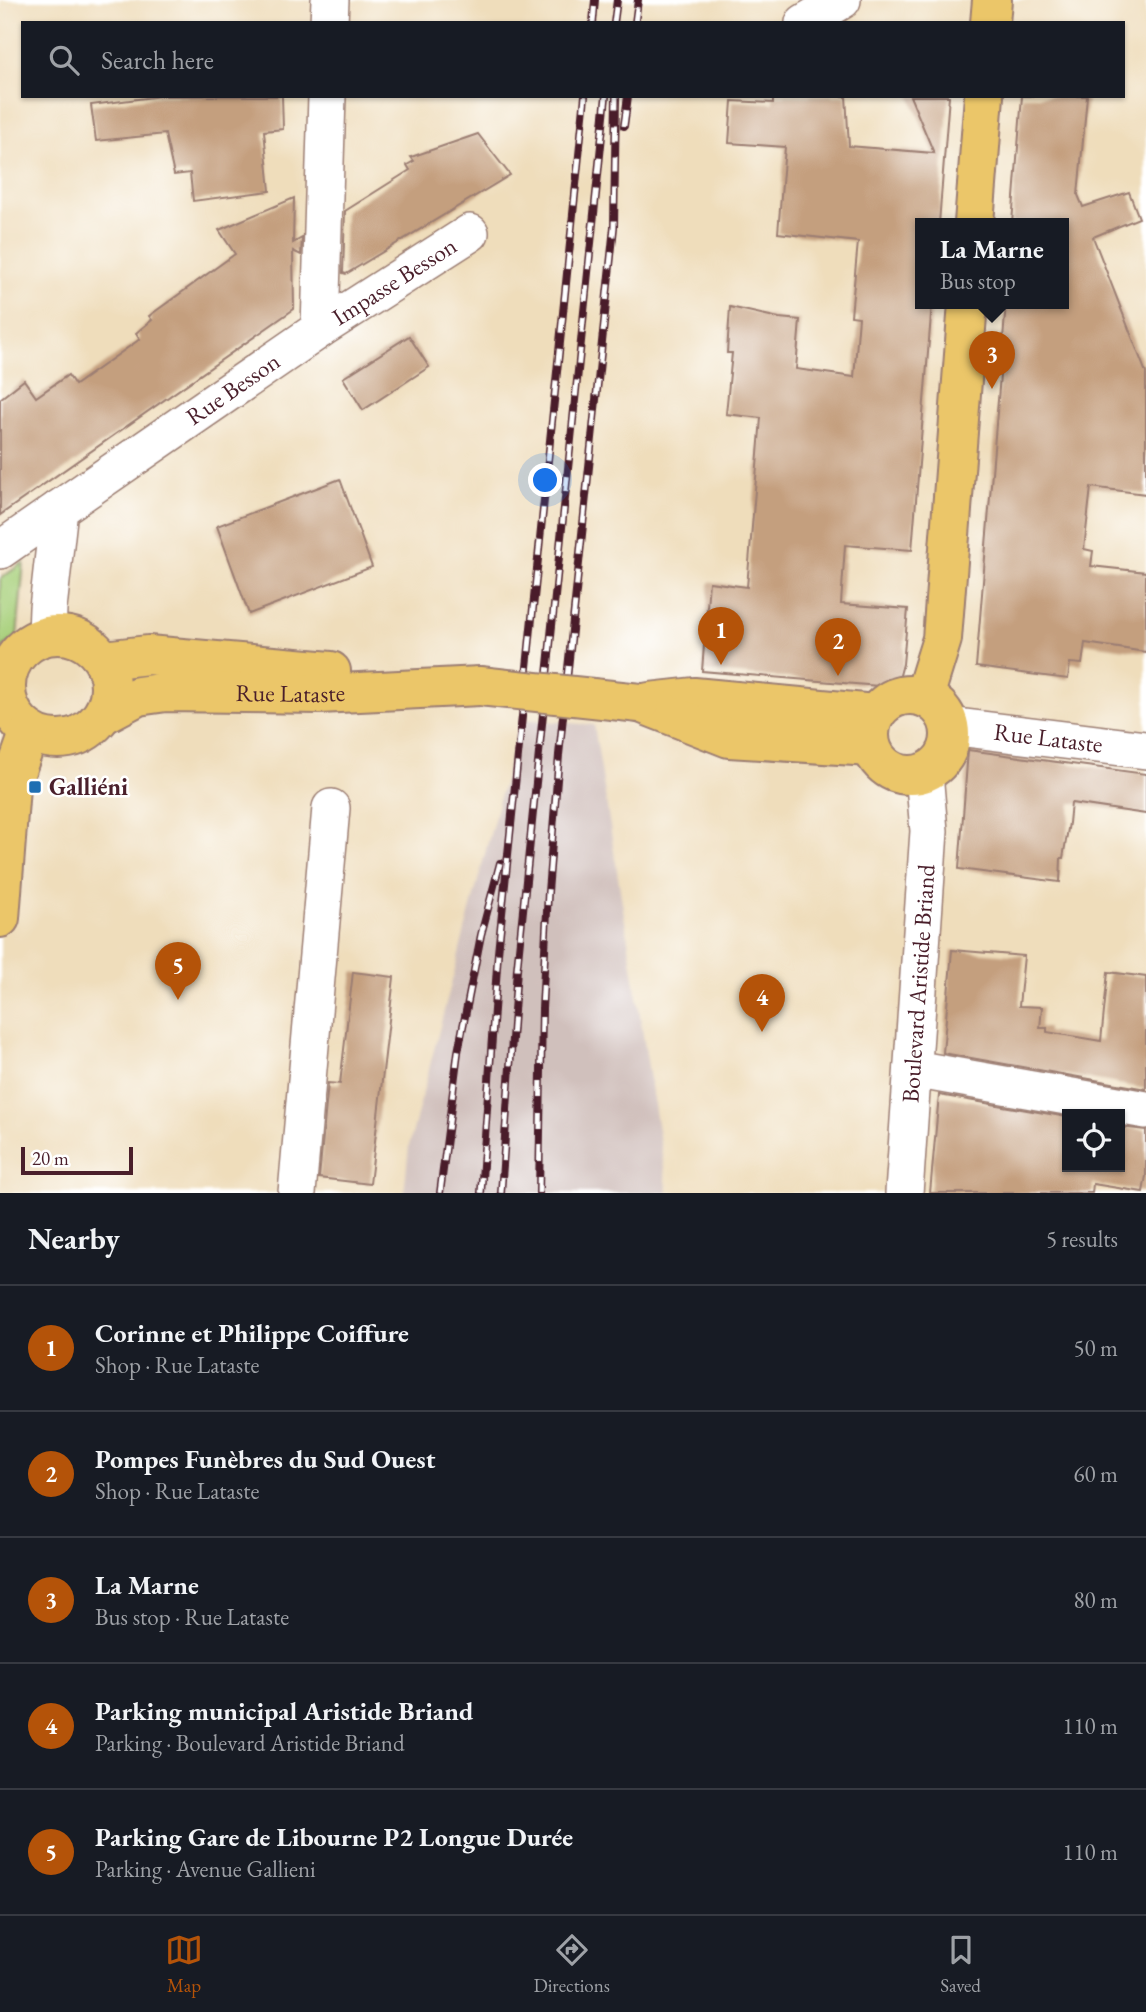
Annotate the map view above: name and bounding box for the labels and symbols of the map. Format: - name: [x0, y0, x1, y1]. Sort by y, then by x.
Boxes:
- street label: Impasse Besson: [326, 230, 462, 332]
- pin: 3: [969, 331, 1015, 389]
- street label: Rue Besson: [180, 345, 286, 432]
- your location: [528, 463, 562, 497]
- pin: 1: [698, 607, 744, 665]
- pin: 2: [815, 618, 861, 676]
- street label: Rue Lataste: [235, 677, 346, 709]
- street label: Rue Lataste: [992, 716, 1104, 760]
- place label: Galliéni: [49, 771, 128, 802]
- marker: Galliéni: [27, 779, 43, 795]
- street label: Boulevard Aristide Briand: [894, 862, 942, 1104]
- pin: 5: [155, 942, 201, 1000]
- pin: 4: [739, 974, 785, 1032]
- scale bar: [21, 1144, 133, 1176]

